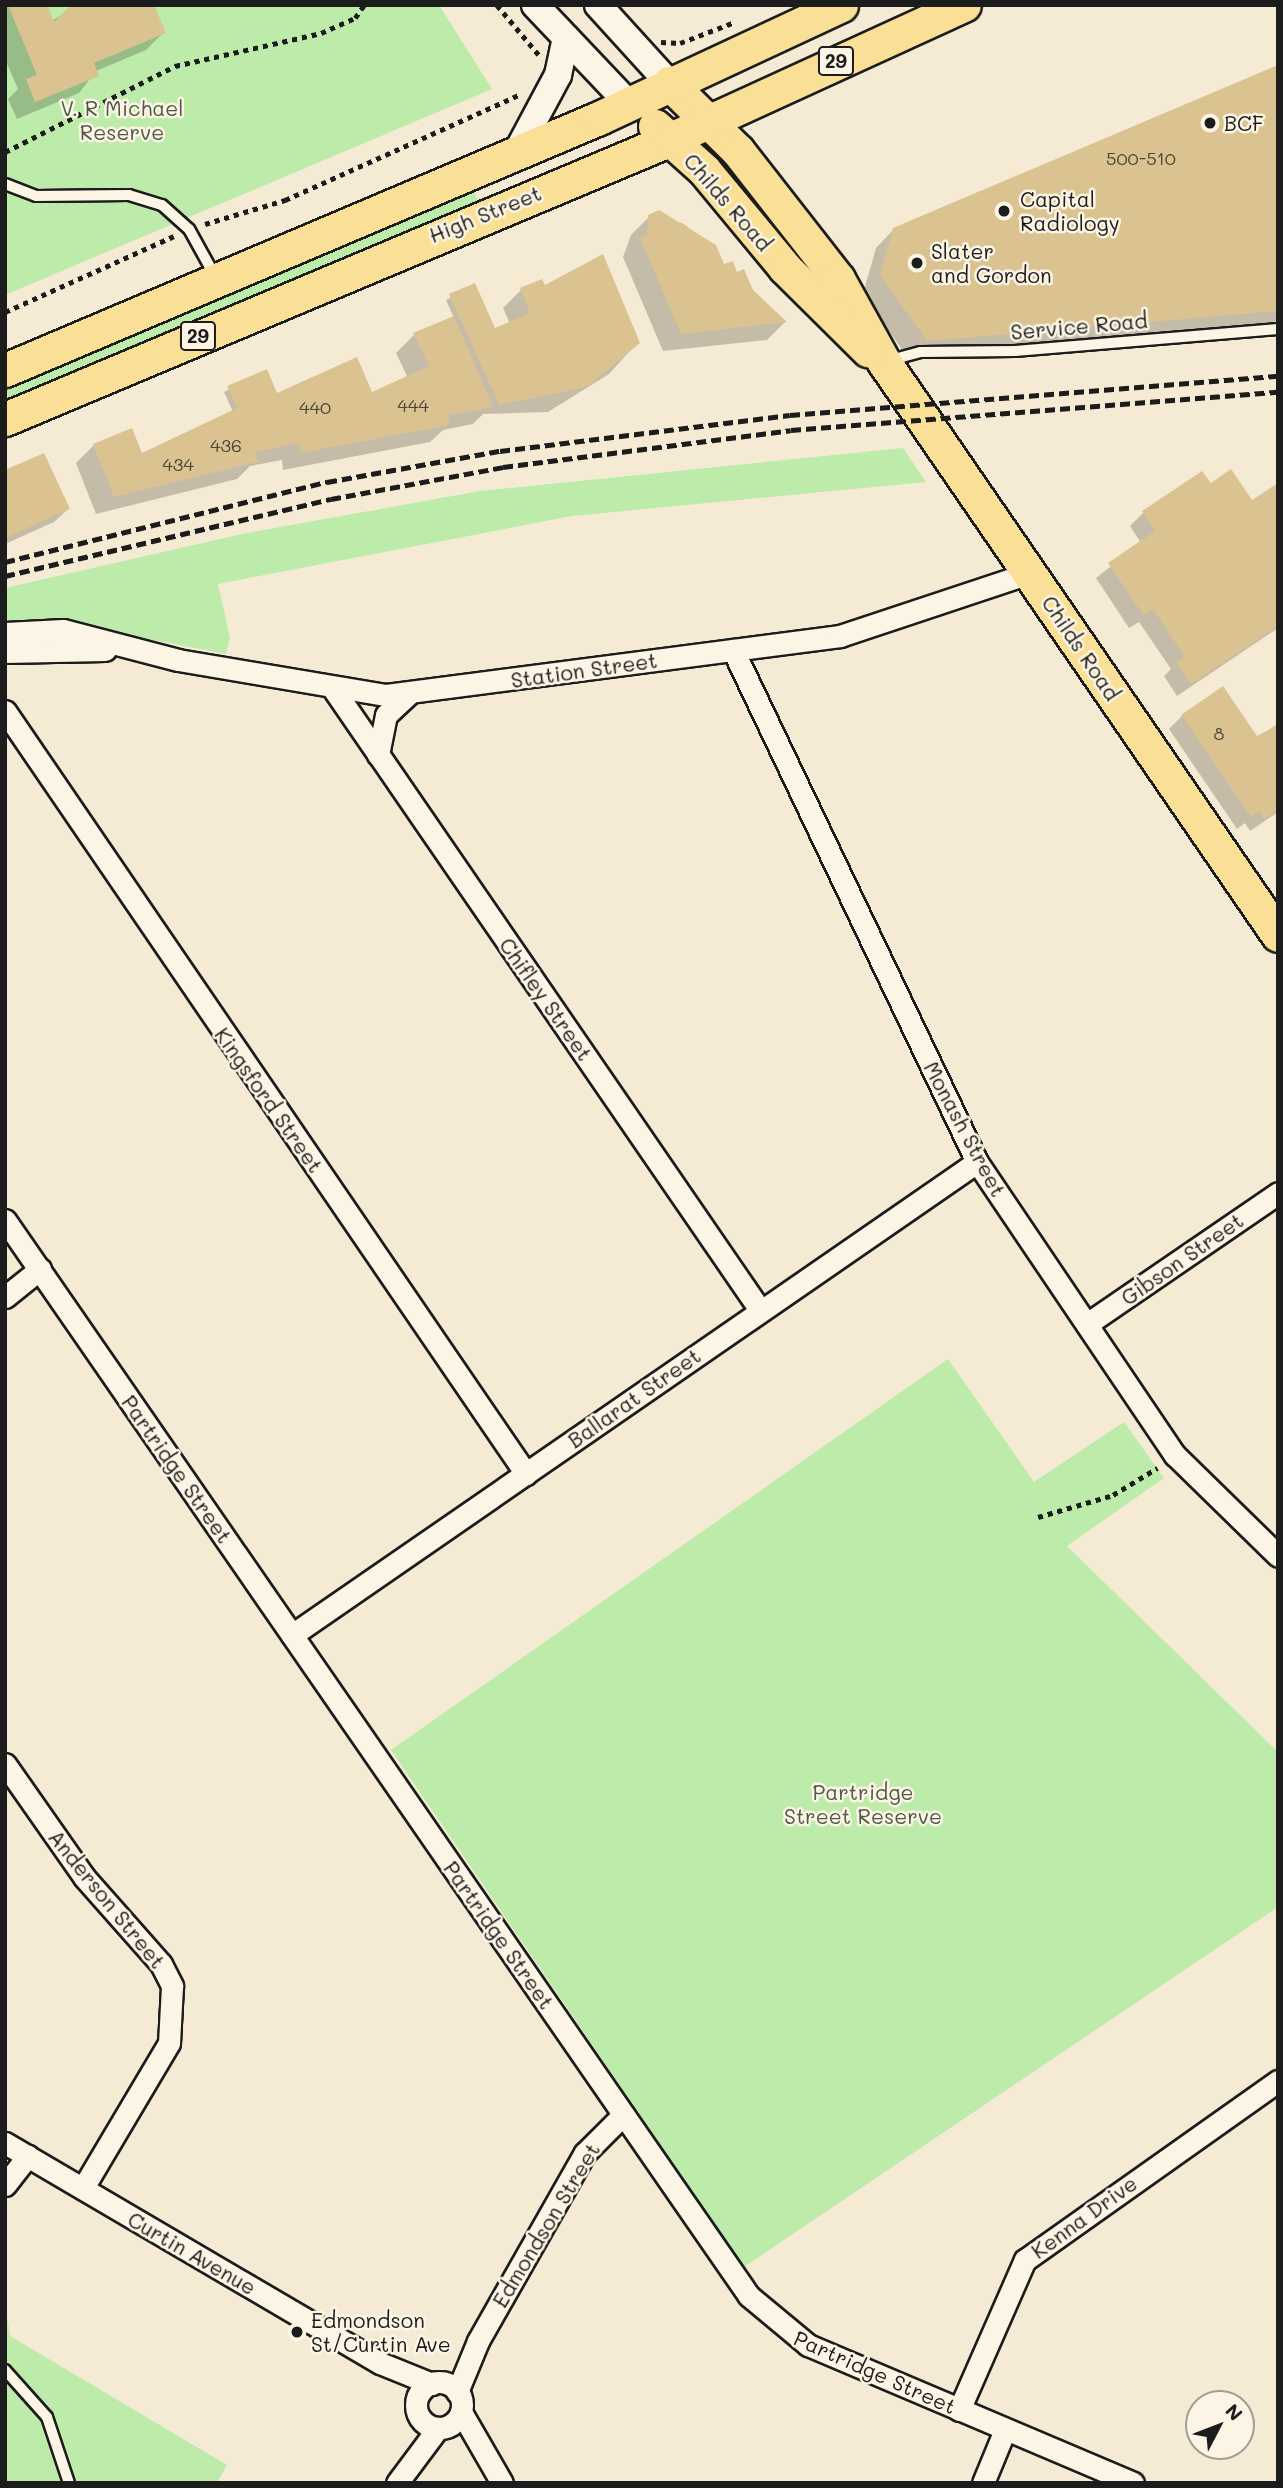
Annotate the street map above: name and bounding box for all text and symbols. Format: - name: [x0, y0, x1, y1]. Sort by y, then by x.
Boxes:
- road number: 29: [817, 45, 855, 76]
- park label: V. R Michael Reserve: [60, 95, 184, 145]
- place label: BCF: [1224, 110, 1264, 136]
- marker: BCF: [1202, 115, 1218, 131]
- house number: 500-510: [1106, 147, 1176, 169]
- street label: Childs Road: [679, 148, 777, 256]
- street label: High Street: [425, 180, 545, 248]
- place label: Capital Radiology: [1020, 186, 1120, 236]
- marker: Capital Radiology: [994, 201, 1014, 221]
- place label: Slater and Gordon: [931, 238, 1052, 288]
- marker: Slater and Gordon: [909, 255, 925, 271]
- street label: Service Road: [1010, 307, 1148, 345]
- road number: 29: [179, 320, 217, 352]
- house number: 444: [397, 394, 429, 416]
- house number: 440: [299, 396, 331, 418]
- house number: 436: [210, 434, 242, 456]
- house number: 434: [162, 453, 194, 475]
- street label: Childs Road: [1037, 591, 1125, 705]
- street label: Station Street: [509, 647, 659, 693]
- house number: 8: [1214, 722, 1224, 744]
- street label: Chifley Street: [494, 933, 598, 1065]
- street label: Kingsford Street: [210, 1023, 328, 1177]
- street label: Monash Street: [919, 1057, 1011, 1201]
- street label: Gibson Street: [1116, 1208, 1248, 1310]
- street label: Ballarat Street: [563, 1343, 705, 1453]
- street label: Partridge Street: [117, 1390, 237, 1548]
- park label: Partridge Street Reserve: [784, 1779, 942, 1829]
- street label: Anderson Street: [43, 1825, 171, 1973]
- street label: Partridge Street: [439, 1856, 559, 2014]
- street label: Edmondson Street: [487, 2138, 605, 2312]
- street label: Kenna Drive: [1026, 2170, 1142, 2264]
- street label: Curtin Avenue: [123, 2206, 261, 2300]
- place label: Edmondson St/Curtin Ave: [311, 2307, 451, 2357]
- marker: Edmondson St/Curtin Ave: [289, 2324, 305, 2340]
- street label: Partridge Street: [790, 2325, 960, 2419]
- north arrow: [1185, 2390, 1255, 2460]
- text: N: [1220, 2398, 1249, 2426]

